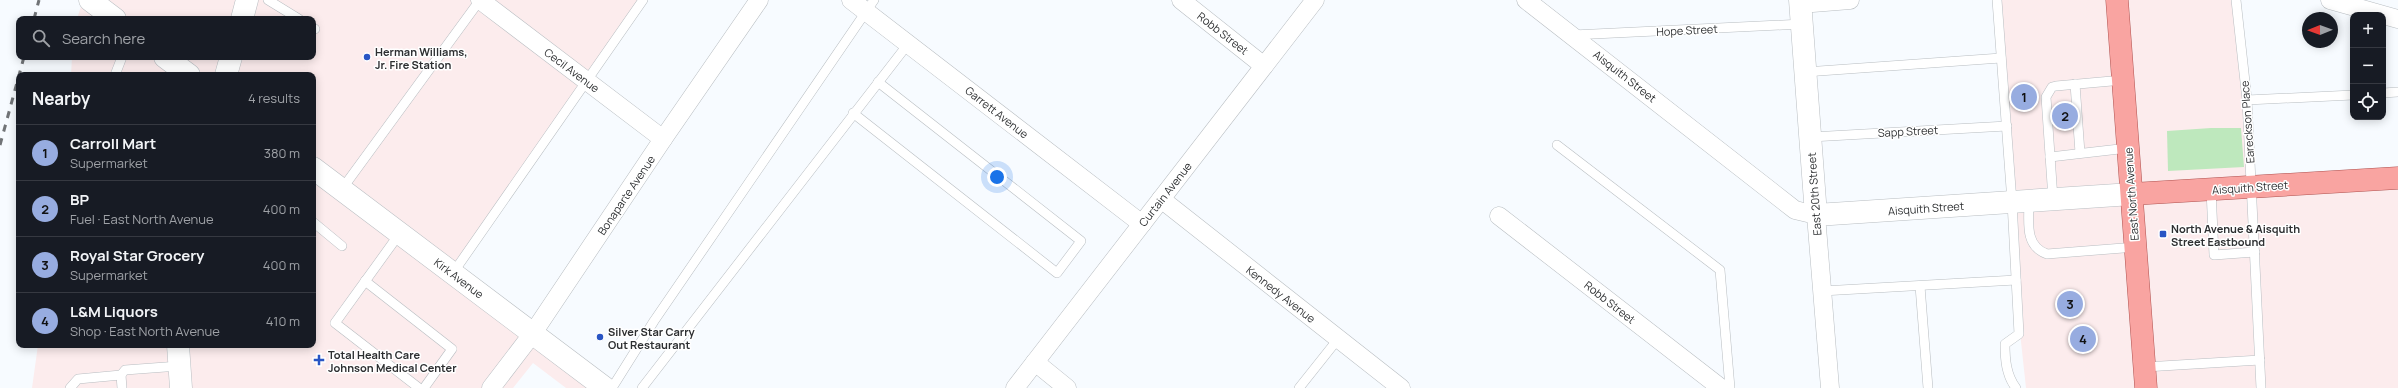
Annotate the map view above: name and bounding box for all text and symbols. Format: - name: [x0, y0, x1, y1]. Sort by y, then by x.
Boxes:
- street label: Robb Street: [1194, 8, 1252, 58]
- north arrow: [2302, 12, 2338, 48]
- map controls: [2350, 12, 2386, 120]
- button: +: [2350, 12, 2386, 48]
- search box: [16, 16, 316, 60]
- street label: Hope Street: [1656, 21, 1718, 39]
- icon: search: [30, 27, 52, 49]
- text: Search here: [62, 28, 145, 49]
- place label: Herman Williams, Jr. Fire Station: [375, 44, 468, 72]
- street label: Cecil Avenue: [541, 44, 603, 96]
- street label: Aisquith Street: [1590, 47, 1660, 105]
- button: −: [2350, 48, 2386, 84]
- marker: Herman Williams, Jr. Fire Station: [362, 52, 372, 62]
- street label: Eareckson Place: [2237, 80, 2257, 164]
- pin: 1: [2011, 82, 2037, 112]
- street label: Garrett Avenue: [962, 83, 1032, 142]
- button: locate: [2350, 84, 2386, 120]
- text: Nearby: [32, 87, 90, 110]
- text: 4 results: [248, 89, 300, 107]
- pin: 2: [2052, 101, 2078, 131]
- street label: Sapp Street: [1877, 122, 1939, 140]
- text: Carroll Mart: [70, 133, 156, 154]
- text: 1: [42, 144, 48, 162]
- text: 380 m: [264, 144, 300, 162]
- street label: East North Avenue: [2120, 146, 2142, 241]
- street label: Bonaparte Avenue: [594, 152, 659, 238]
- street label: East 20th Street: [1804, 152, 1824, 236]
- text: Supermarket: [70, 154, 148, 172]
- street label: Curtain Avenue: [1135, 158, 1195, 229]
- your location: [987, 167, 1007, 187]
- street label: Aisquith Street: [2211, 177, 2289, 197]
- text: BP: [70, 189, 89, 210]
- street label: Aisquith Street: [1887, 198, 1965, 218]
- text: 2: [41, 200, 49, 218]
- text: 400 m: [263, 200, 300, 218]
- text: Fuel · East North Avenue: [70, 210, 214, 228]
- place label: North Avenue & Aisquith Street Eastbound: [2171, 221, 2300, 249]
- marker: North Avenue & Aisquith Street Eastbound: [2158, 229, 2168, 239]
- text: Royal Star Grocery: [70, 245, 204, 266]
- street label: Kirk Avenue: [431, 254, 487, 302]
- text: 3: [41, 256, 49, 274]
- text: 400 m: [263, 256, 300, 274]
- street label: Kennedy Avenue: [1243, 262, 1319, 326]
- text: Supermarket: [70, 266, 148, 284]
- street label: Robb Street: [1581, 277, 1639, 327]
- pin: 3: [2057, 289, 2083, 319]
- text: L&M Liquors: [70, 301, 158, 322]
- text: 4: [41, 312, 49, 330]
- text: 410 m: [266, 312, 300, 330]
- text: Shop · East North Avenue: [70, 322, 220, 340]
- place label: Silver Star Carry Out Restaurant: [608, 324, 695, 352]
- pin: 4: [2070, 324, 2096, 354]
- marker: Silver Star Carry Out Restaurant: [595, 332, 605, 342]
- place label: Total Health Care Johnson Medical Center: [328, 347, 457, 375]
- marker: Total Health Care Johnson Medical Center: [313, 354, 325, 366]

